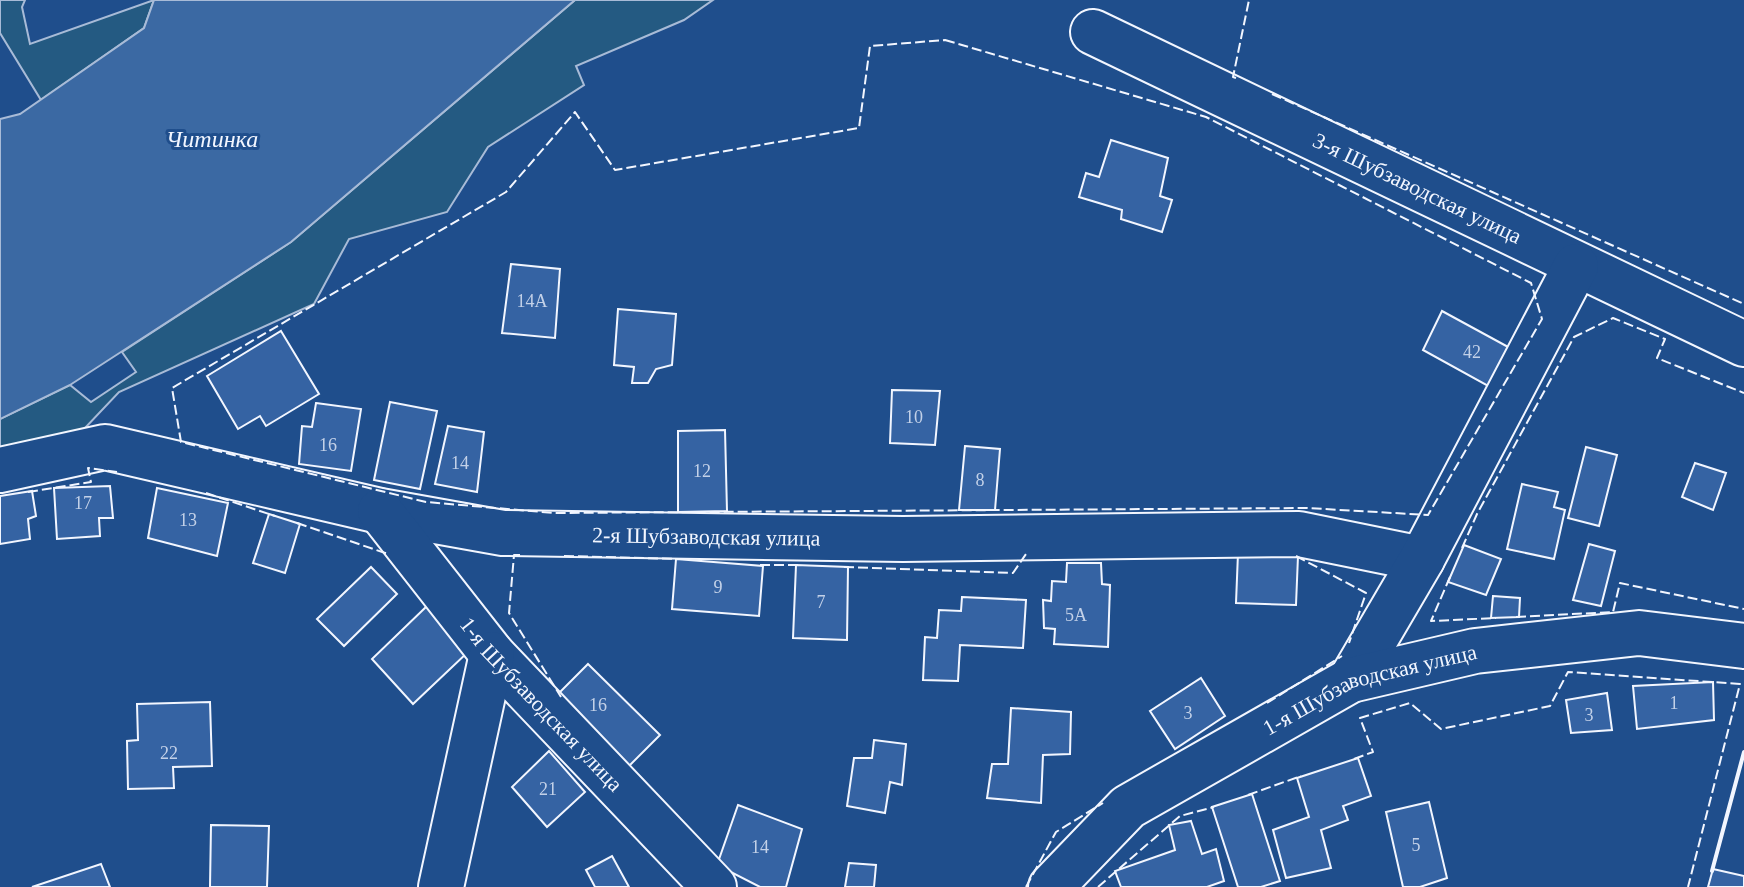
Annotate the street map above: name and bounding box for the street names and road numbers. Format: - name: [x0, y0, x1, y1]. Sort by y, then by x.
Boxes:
- street label: 3-я Шубзаводская улица: [1309, 127, 1526, 249]
- street label: 2-я Шубзаводская улица: [592, 522, 821, 551]
- street label: 1-я Шубзаводская улица: [455, 612, 628, 797]
- street label: 1-я Шубзаводская улица: [1258, 639, 1479, 741]

